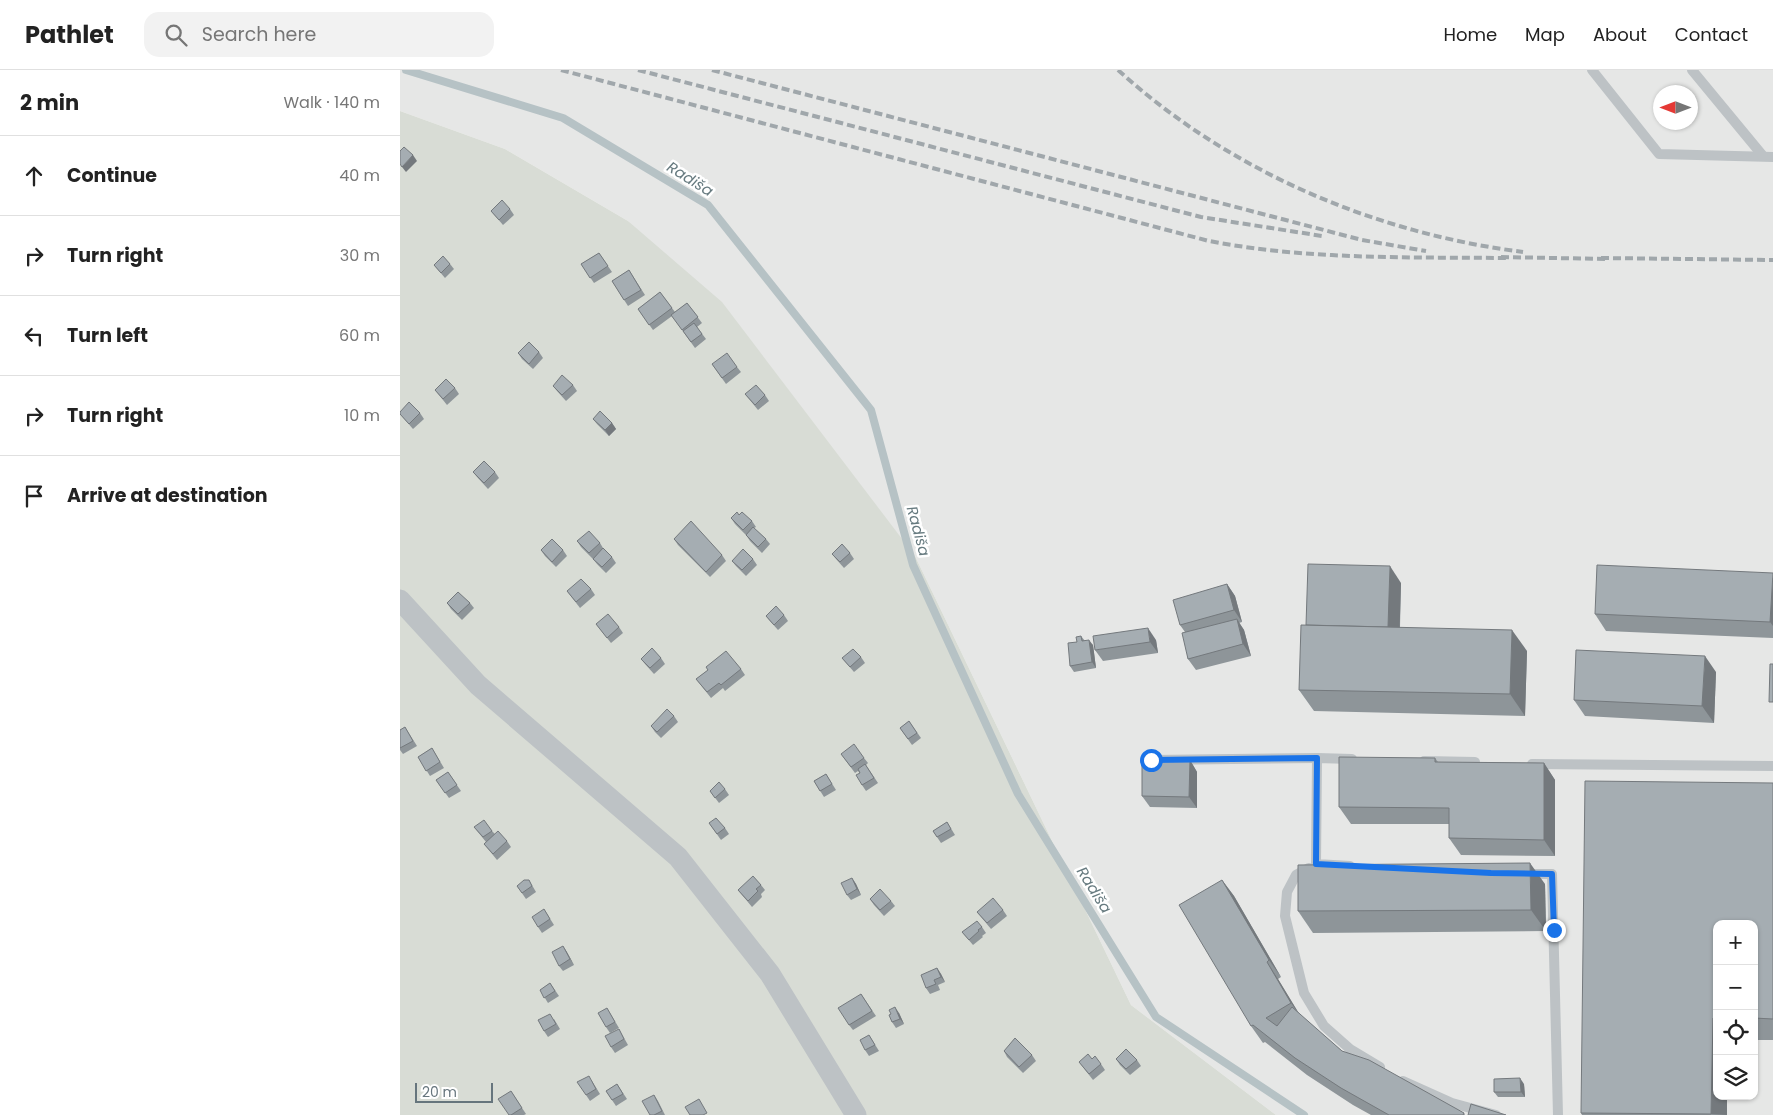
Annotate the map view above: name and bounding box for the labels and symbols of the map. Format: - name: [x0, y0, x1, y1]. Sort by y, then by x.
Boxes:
- north arrow: [1653, 85, 1698, 130]
- water label: Radiša: [663, 156, 717, 201]
- water label: Radiša: [902, 503, 935, 558]
- route start: [1140, 749, 1163, 772]
- water label: Radiša: [1072, 863, 1117, 917]
- route end: [1543, 919, 1566, 942]
- scale bar: [415, 1080, 492, 1103]

